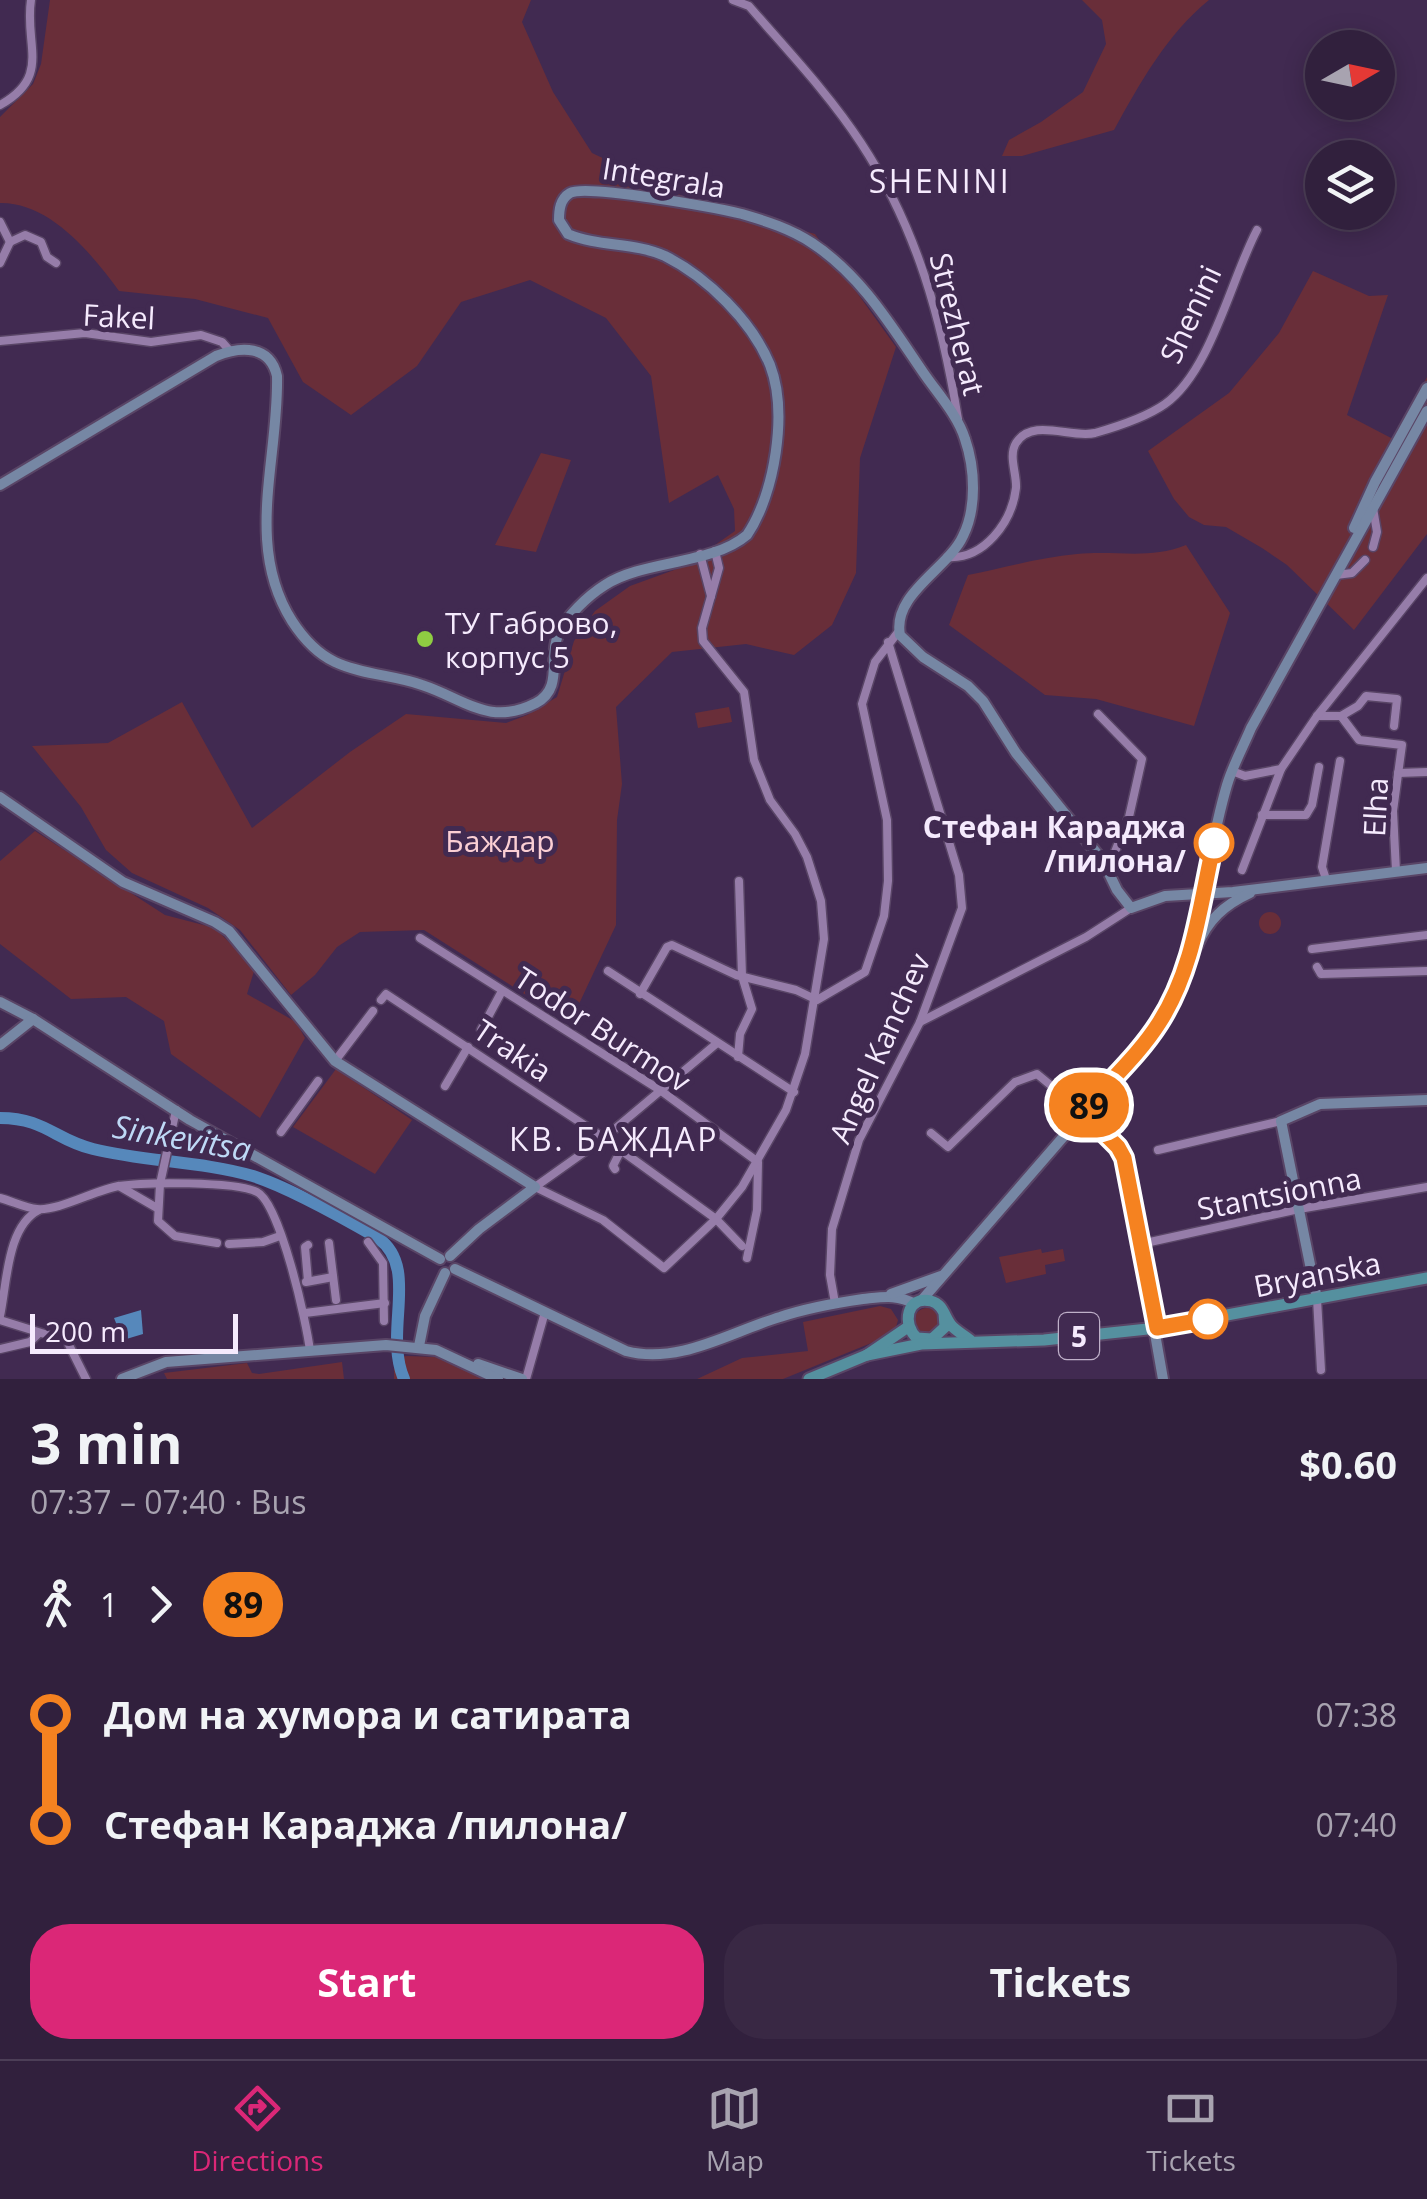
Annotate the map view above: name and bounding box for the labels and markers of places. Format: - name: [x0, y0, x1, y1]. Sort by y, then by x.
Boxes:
- place label: ТУ Габрово, корпус 5: [445, 602, 617, 677]
- marker: ТУ Габрово, корпус 5: [414, 628, 436, 650]
- place label: Стефан Караджа /пилона/: [923, 806, 1187, 881]
- marker: Стефан Караджа /пилона/: [1195, 824, 1233, 862]
- unlabelled marker: [1189, 1300, 1227, 1338]

